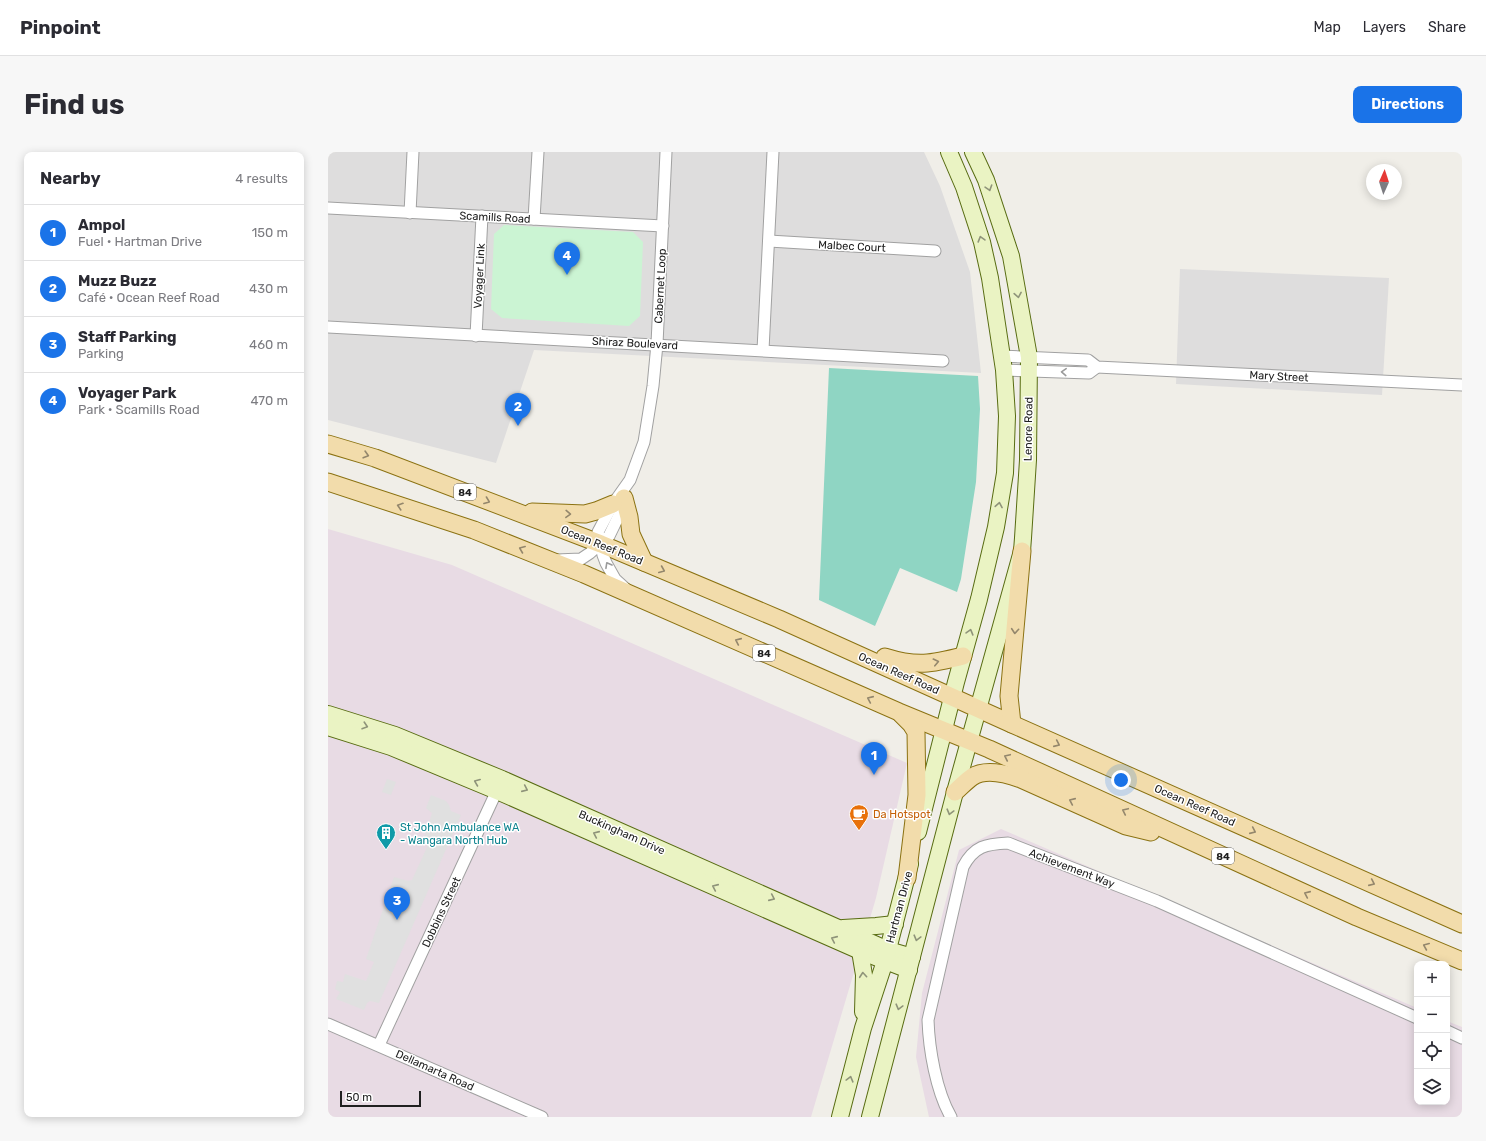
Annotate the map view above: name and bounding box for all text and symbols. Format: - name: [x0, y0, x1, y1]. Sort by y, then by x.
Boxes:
- text: Pinpoint: [20, 16, 101, 39]
- text: Map: [1314, 19, 1341, 36]
- text: Layers: [1363, 19, 1406, 36]
- text: Share: [1428, 19, 1466, 36]
- button: Directions: [1353, 86, 1462, 123]
- text: Find us: [24, 88, 124, 121]
- north arrow: [1366, 164, 1402, 200]
- text: Nearby: [40, 168, 101, 188]
- text: 4 results: [235, 171, 288, 186]
- one-way arrow: [984, 184, 992, 191]
- street label: Scamills Road: [459, 209, 531, 226]
- text: Ampol: [78, 216, 125, 234]
- text: 1: [50, 225, 56, 240]
- text: 150 m: [252, 225, 288, 240]
- text: Fuel · Hartman Drive: [78, 234, 202, 249]
- one-way arrow: [977, 236, 986, 243]
- street label: Malbec Court: [818, 238, 887, 255]
- pin: 4: [554, 242, 580, 275]
- street label: Voyager Link: [471, 243, 488, 309]
- street label: Cabernet Loop: [652, 248, 669, 324]
- text: Muzz Buzz: [78, 272, 157, 290]
- text: 2: [49, 281, 57, 296]
- text: 430 m: [249, 281, 288, 296]
- text: Café · Ocean Reef Road: [78, 290, 220, 305]
- one-way arrow: [1013, 292, 1022, 298]
- text: Staff Parking: [78, 328, 177, 346]
- street label: Shiraz Boulevard: [592, 335, 678, 352]
- text: 3: [49, 337, 57, 352]
- text: 460 m: [249, 337, 288, 352]
- text: Parking: [78, 346, 124, 361]
- one-way arrow: [1061, 367, 1067, 376]
- street label: Mary Street: [1249, 368, 1310, 385]
- text: Voyager Park: [78, 384, 176, 402]
- text: 4: [49, 393, 57, 408]
- text: 470 m: [250, 393, 288, 408]
- pin: 2: [505, 393, 531, 426]
- street label: Lenore Road: [1021, 397, 1036, 461]
- text: Park · Scamills Road: [78, 402, 200, 417]
- one-way arrow: [362, 450, 369, 459]
- road number: 84: [454, 484, 476, 500]
- one-way arrow: [484, 496, 491, 504]
- one-way arrow: [396, 502, 403, 511]
- one-way arrow: [994, 502, 1003, 508]
- one-way arrow: [566, 510, 572, 518]
- street label: Ocean Reef Road: [559, 523, 645, 568]
- one-way arrow: [518, 546, 525, 554]
- one-way arrow: [605, 562, 613, 569]
- one-way arrow: [659, 565, 666, 573]
- one-way arrow: [965, 628, 974, 635]
- one-way arrow: [1011, 628, 1020, 634]
- one-way arrow: [735, 638, 742, 646]
- road number: 84: [753, 645, 775, 661]
- street label: Ocean Reef Road: [856, 650, 941, 697]
- one-way arrow: [933, 659, 939, 667]
- one-way arrow: [867, 696, 874, 704]
- one-way arrow: [362, 721, 369, 730]
- one-way arrow: [1053, 739, 1061, 747]
- pin: 1: [861, 742, 887, 775]
- one-way arrow: [1003, 754, 1011, 762]
- your location: [1111, 770, 1131, 790]
- one-way arrow: [473, 779, 480, 787]
- street label: Ocean Reef Road: [1152, 782, 1237, 829]
- one-way arrow: [521, 784, 528, 792]
- one-way arrow: [1069, 798, 1076, 806]
- cafe icon: Da Hotspot: [848, 803, 870, 831]
- street label: Buckingham Drive: [577, 808, 667, 857]
- place label: Da Hotspot: [873, 808, 931, 821]
- one-way arrow: [946, 808, 955, 815]
- one-way arrow: [1121, 808, 1129, 816]
- place label: St John Ambulance WA - Wangara North Hub: [400, 821, 520, 847]
- building icon: St John Ambulance WA - Wangara North Hub: [375, 822, 397, 850]
- one-way arrow: [1248, 826, 1256, 834]
- one-way arrow: [593, 831, 600, 839]
- street label: Achievement Way: [1027, 846, 1116, 891]
- road number: 84: [1212, 848, 1234, 864]
- street label: Hartman Drive: [884, 870, 915, 945]
- street label: Dobbins Street: [419, 874, 464, 950]
- one-way arrow: [1368, 879, 1375, 887]
- one-way arrow: [711, 884, 719, 892]
- pin: 3: [384, 887, 410, 920]
- one-way arrow: [1303, 891, 1311, 899]
- one-way arrow: [768, 893, 775, 901]
- one-way arrow: [914, 934, 922, 941]
- one-way arrow: [830, 936, 837, 944]
- one-way arrow: [1423, 943, 1431, 951]
- map controls: [1414, 961, 1450, 1105]
- button: +: [1414, 961, 1450, 997]
- one-way arrow: [859, 972, 868, 978]
- button: −: [1414, 997, 1450, 1033]
- one-way arrow: [895, 1003, 904, 1010]
- button: locate: [1414, 1033, 1450, 1069]
- street label: Dellamarta Road: [394, 1047, 476, 1094]
- button: layers: [1414, 1069, 1450, 1105]
- one-way arrow: [845, 1076, 853, 1083]
- scale bar: [340, 1089, 421, 1108]
- text: 50 m: [346, 1091, 372, 1104]

